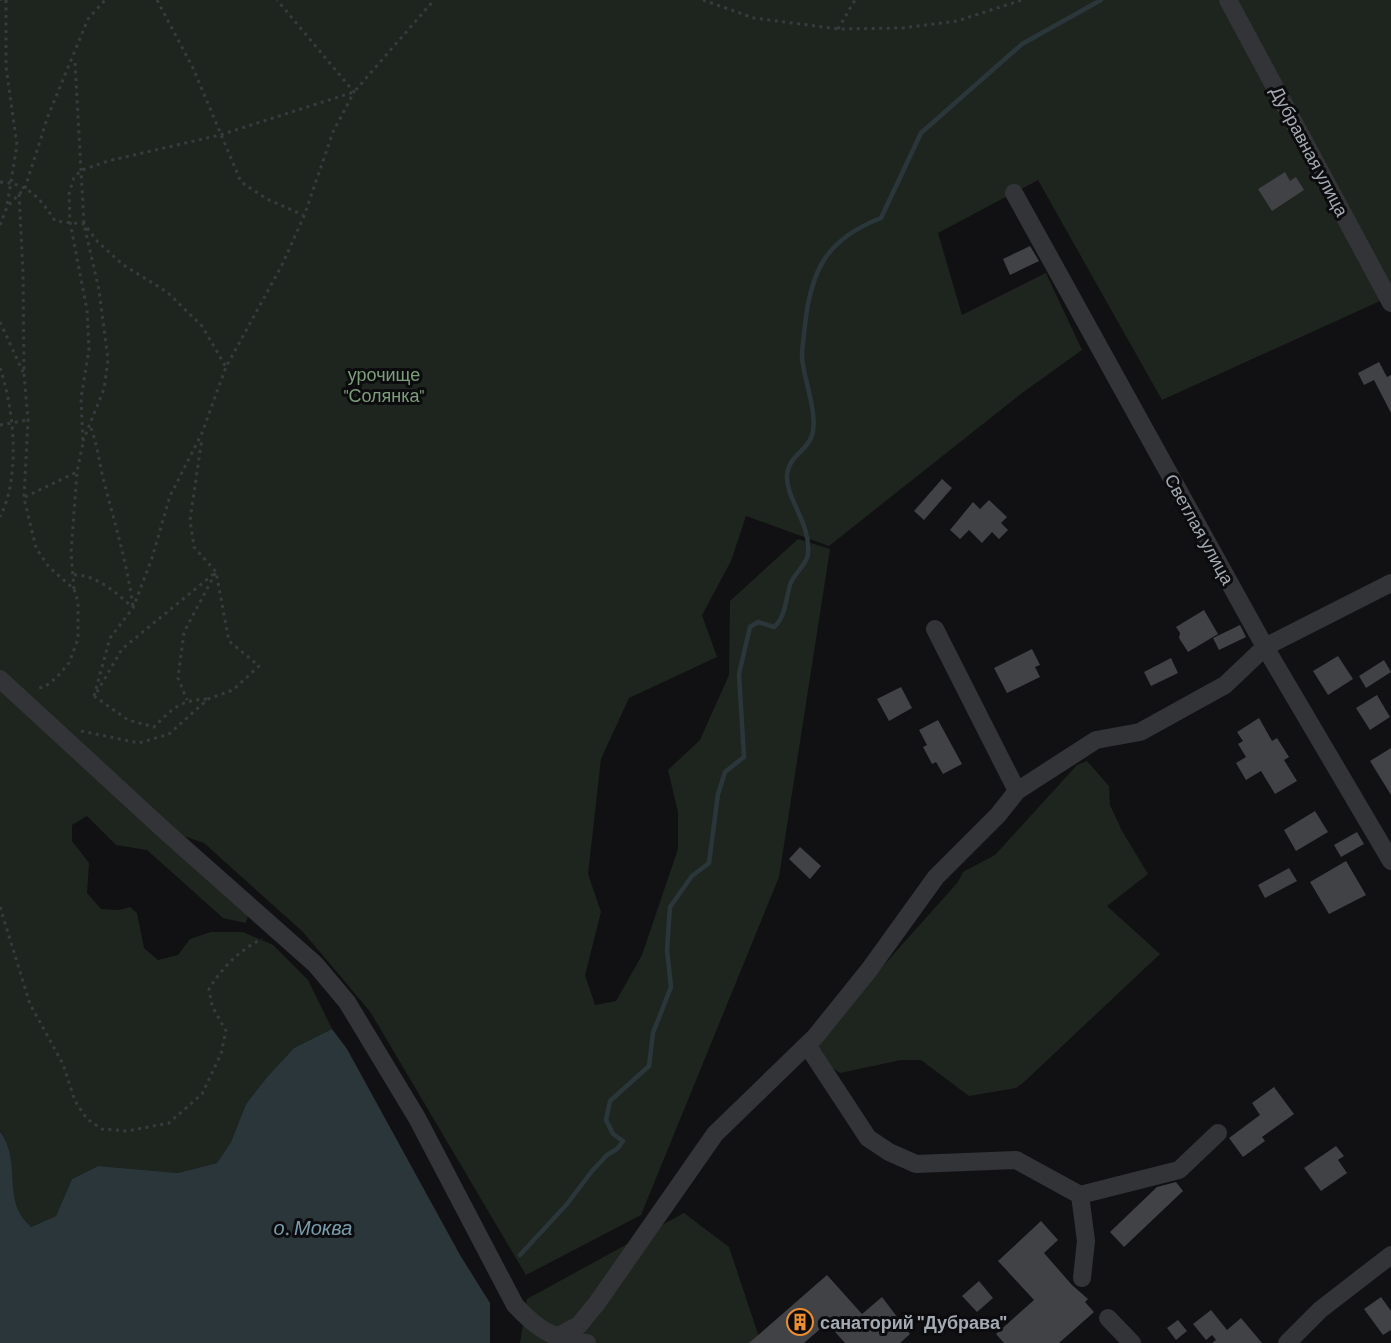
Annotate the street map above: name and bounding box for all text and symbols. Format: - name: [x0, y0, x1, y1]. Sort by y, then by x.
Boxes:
- street label: Дубравная улица: [1266, 82, 1354, 221]
- park label: урочище "Солянка": [344, 363, 425, 406]
- street label: Светлая улица: [1161, 470, 1240, 589]
- water label: о. Моква: [274, 1215, 352, 1239]
- building icon: санаторий "Дубрава": [785, 1307, 815, 1337]
- place label: санаторий "Дубрава": [820, 1311, 1007, 1333]

